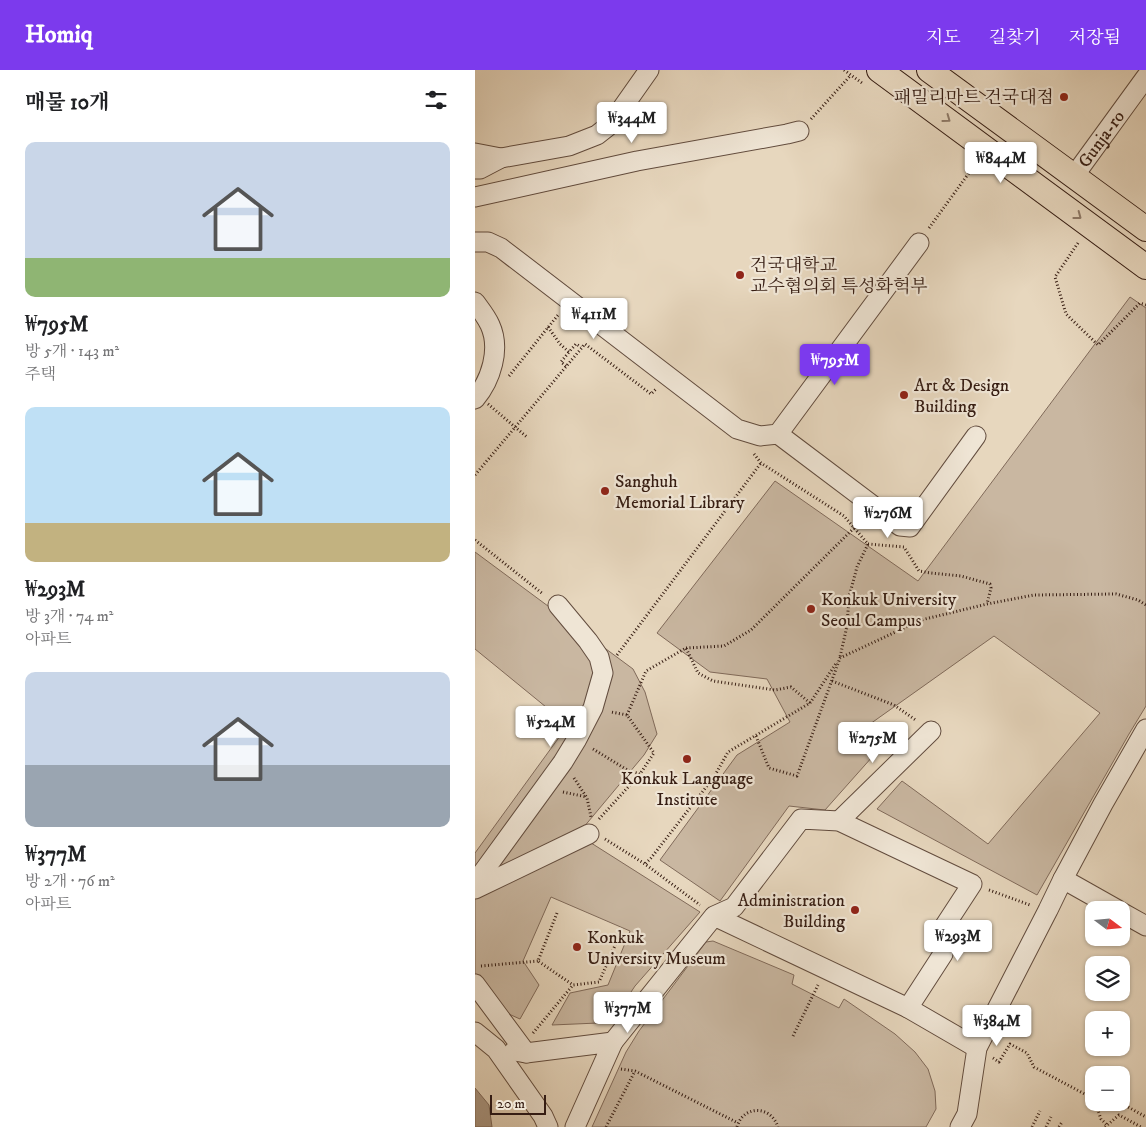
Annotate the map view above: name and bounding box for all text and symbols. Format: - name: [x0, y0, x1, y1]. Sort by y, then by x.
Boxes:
- text: Homiq: [25, 20, 93, 50]
- text: 지도: [926, 27, 961, 49]
- text: 길찾기: [989, 27, 1041, 49]
- text: 저장됨: [1069, 27, 1121, 49]
- icon: filters: [422, 86, 450, 114]
- place label: 패밀리마트 건국대점: [894, 87, 1054, 109]
- text: 매물 10개: [25, 90, 109, 116]
- marker: 패밀리마트 건국대점: [1058, 91, 1070, 103]
- pin: ₩344M: [597, 102, 667, 144]
- street label: Gunja-ro: [1074, 106, 1130, 172]
- text: ₩344M: [608, 108, 656, 128]
- one-way arrow: [941, 114, 950, 122]
- pin: ₩844M: [966, 142, 1036, 184]
- text: ₩844M: [976, 148, 1026, 168]
- icon: home: [193, 174, 283, 264]
- one-way arrow: [1072, 210, 1081, 219]
- place label: 건국대학교 교수협의회 특성화헉부: [750, 255, 928, 298]
- marker: 건국대학교 교수협의회 특성화헉부: [734, 269, 746, 281]
- pin: ₩411M: [559, 298, 629, 340]
- text: ₩411M: [571, 304, 617, 324]
- text: ₩795M: [25, 312, 89, 338]
- text: 방 5개 · 143 m²: [25, 341, 119, 361]
- pin: ₩795M: [800, 344, 870, 386]
- text: ₩795M: [811, 350, 859, 370]
- text: 주택: [25, 364, 56, 384]
- place label: Art & Design Building: [914, 375, 1010, 418]
- marker: Art & Design Building: [898, 389, 910, 401]
- icon: home: [193, 439, 283, 529]
- place label: Sanghuh Memorial Library: [615, 471, 745, 514]
- marker: Sanghuh Memorial Library: [599, 485, 611, 497]
- pin: ₩276M: [853, 496, 923, 539]
- text: ₩276M: [864, 503, 912, 523]
- text: ₩293M: [25, 577, 85, 603]
- place label: Konkuk University Seoul Campus: [821, 589, 957, 632]
- marker: Konkuk University Seoul Campus: [805, 603, 817, 615]
- text: 방 3개 · 74 m²: [25, 606, 114, 626]
- text: 아파트: [25, 629, 71, 649]
- icon: home: [193, 704, 283, 794]
- pin: ₩524M: [516, 706, 586, 748]
- text: ₩524M: [526, 712, 576, 732]
- pin: ₩275M: [838, 722, 908, 764]
- text: ₩275M: [849, 728, 897, 748]
- marker: Konkuk Language Institute: [681, 753, 693, 765]
- place label: Konkuk Language Institute: [621, 768, 753, 811]
- text: ₩377M: [25, 842, 87, 868]
- text: 방 2개 · 76 m²: [25, 871, 115, 891]
- place label: Administration Building: [738, 890, 846, 933]
- text: 아파트: [25, 894, 71, 914]
- north arrow: [1085, 901, 1130, 946]
- map controls: [1085, 901, 1130, 1111]
- marker: Administration Building: [849, 904, 861, 916]
- pin: ₩293M: [923, 920, 993, 962]
- text: ₩293M: [935, 926, 981, 946]
- place label: Konkuk University Museum: [587, 927, 726, 970]
- marker: Konkuk University Museum: [571, 941, 583, 953]
- button: layers: [1085, 956, 1130, 1001]
- pin: ₩377M: [593, 992, 663, 1034]
- text: ₩377M: [605, 998, 651, 1018]
- pin: ₩384M: [962, 1004, 1032, 1047]
- text: ₩384M: [973, 1011, 1021, 1031]
- button: +: [1085, 1011, 1130, 1056]
- button: −: [1085, 1066, 1130, 1111]
- scale bar: [490, 1092, 546, 1115]
- text: 20 m: [497, 1095, 525, 1113]

